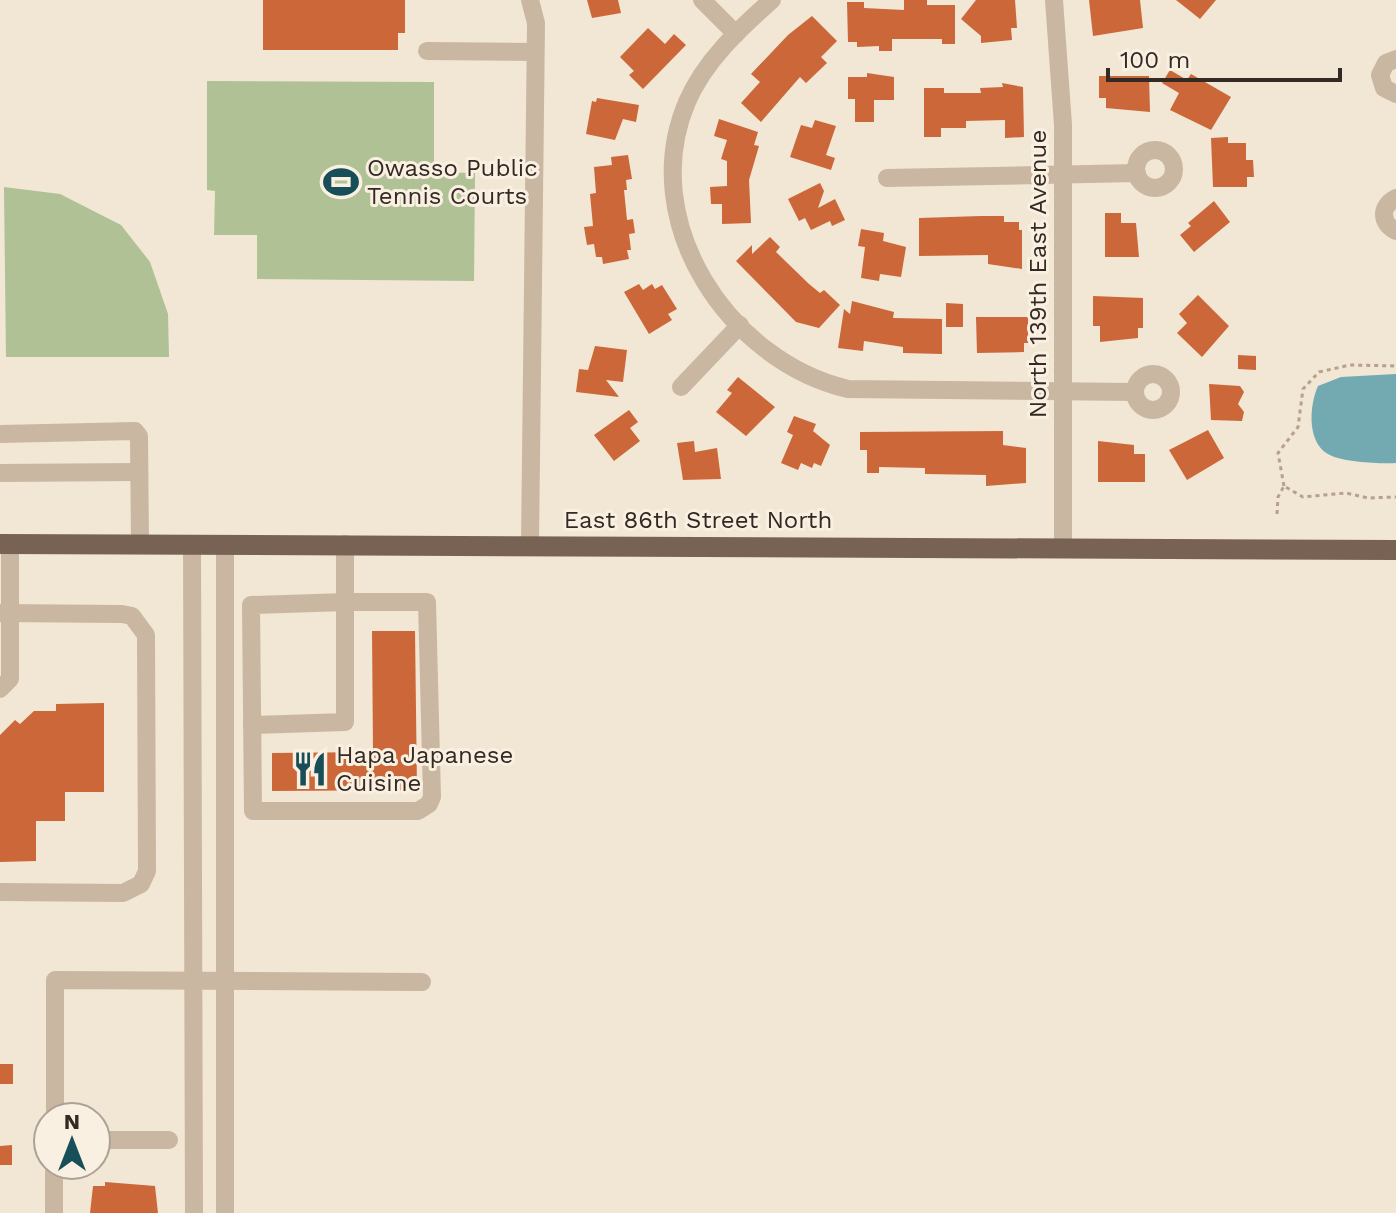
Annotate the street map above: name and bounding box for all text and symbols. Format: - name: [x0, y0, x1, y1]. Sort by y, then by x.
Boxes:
- scale bar: [1108, 32, 1340, 82]
- text: 100 m: [1120, 46, 1190, 74]
- street label: North 139th East Avenue: [1024, 130, 1052, 418]
- place label: Owasso Public Tennis Courts: [367, 154, 538, 210]
- sports icon: Owasso Public Tennis Courts: [322, 163, 360, 201]
- street label: East 86th Street North: [564, 506, 832, 534]
- place label: Hapa Japanese Cuisine: [336, 741, 513, 797]
- restaurant icon: Hapa Japanese Cuisine: [291, 750, 329, 788]
- north arrow: [32, 1101, 112, 1181]
- text: N: [64, 1109, 80, 1134]

